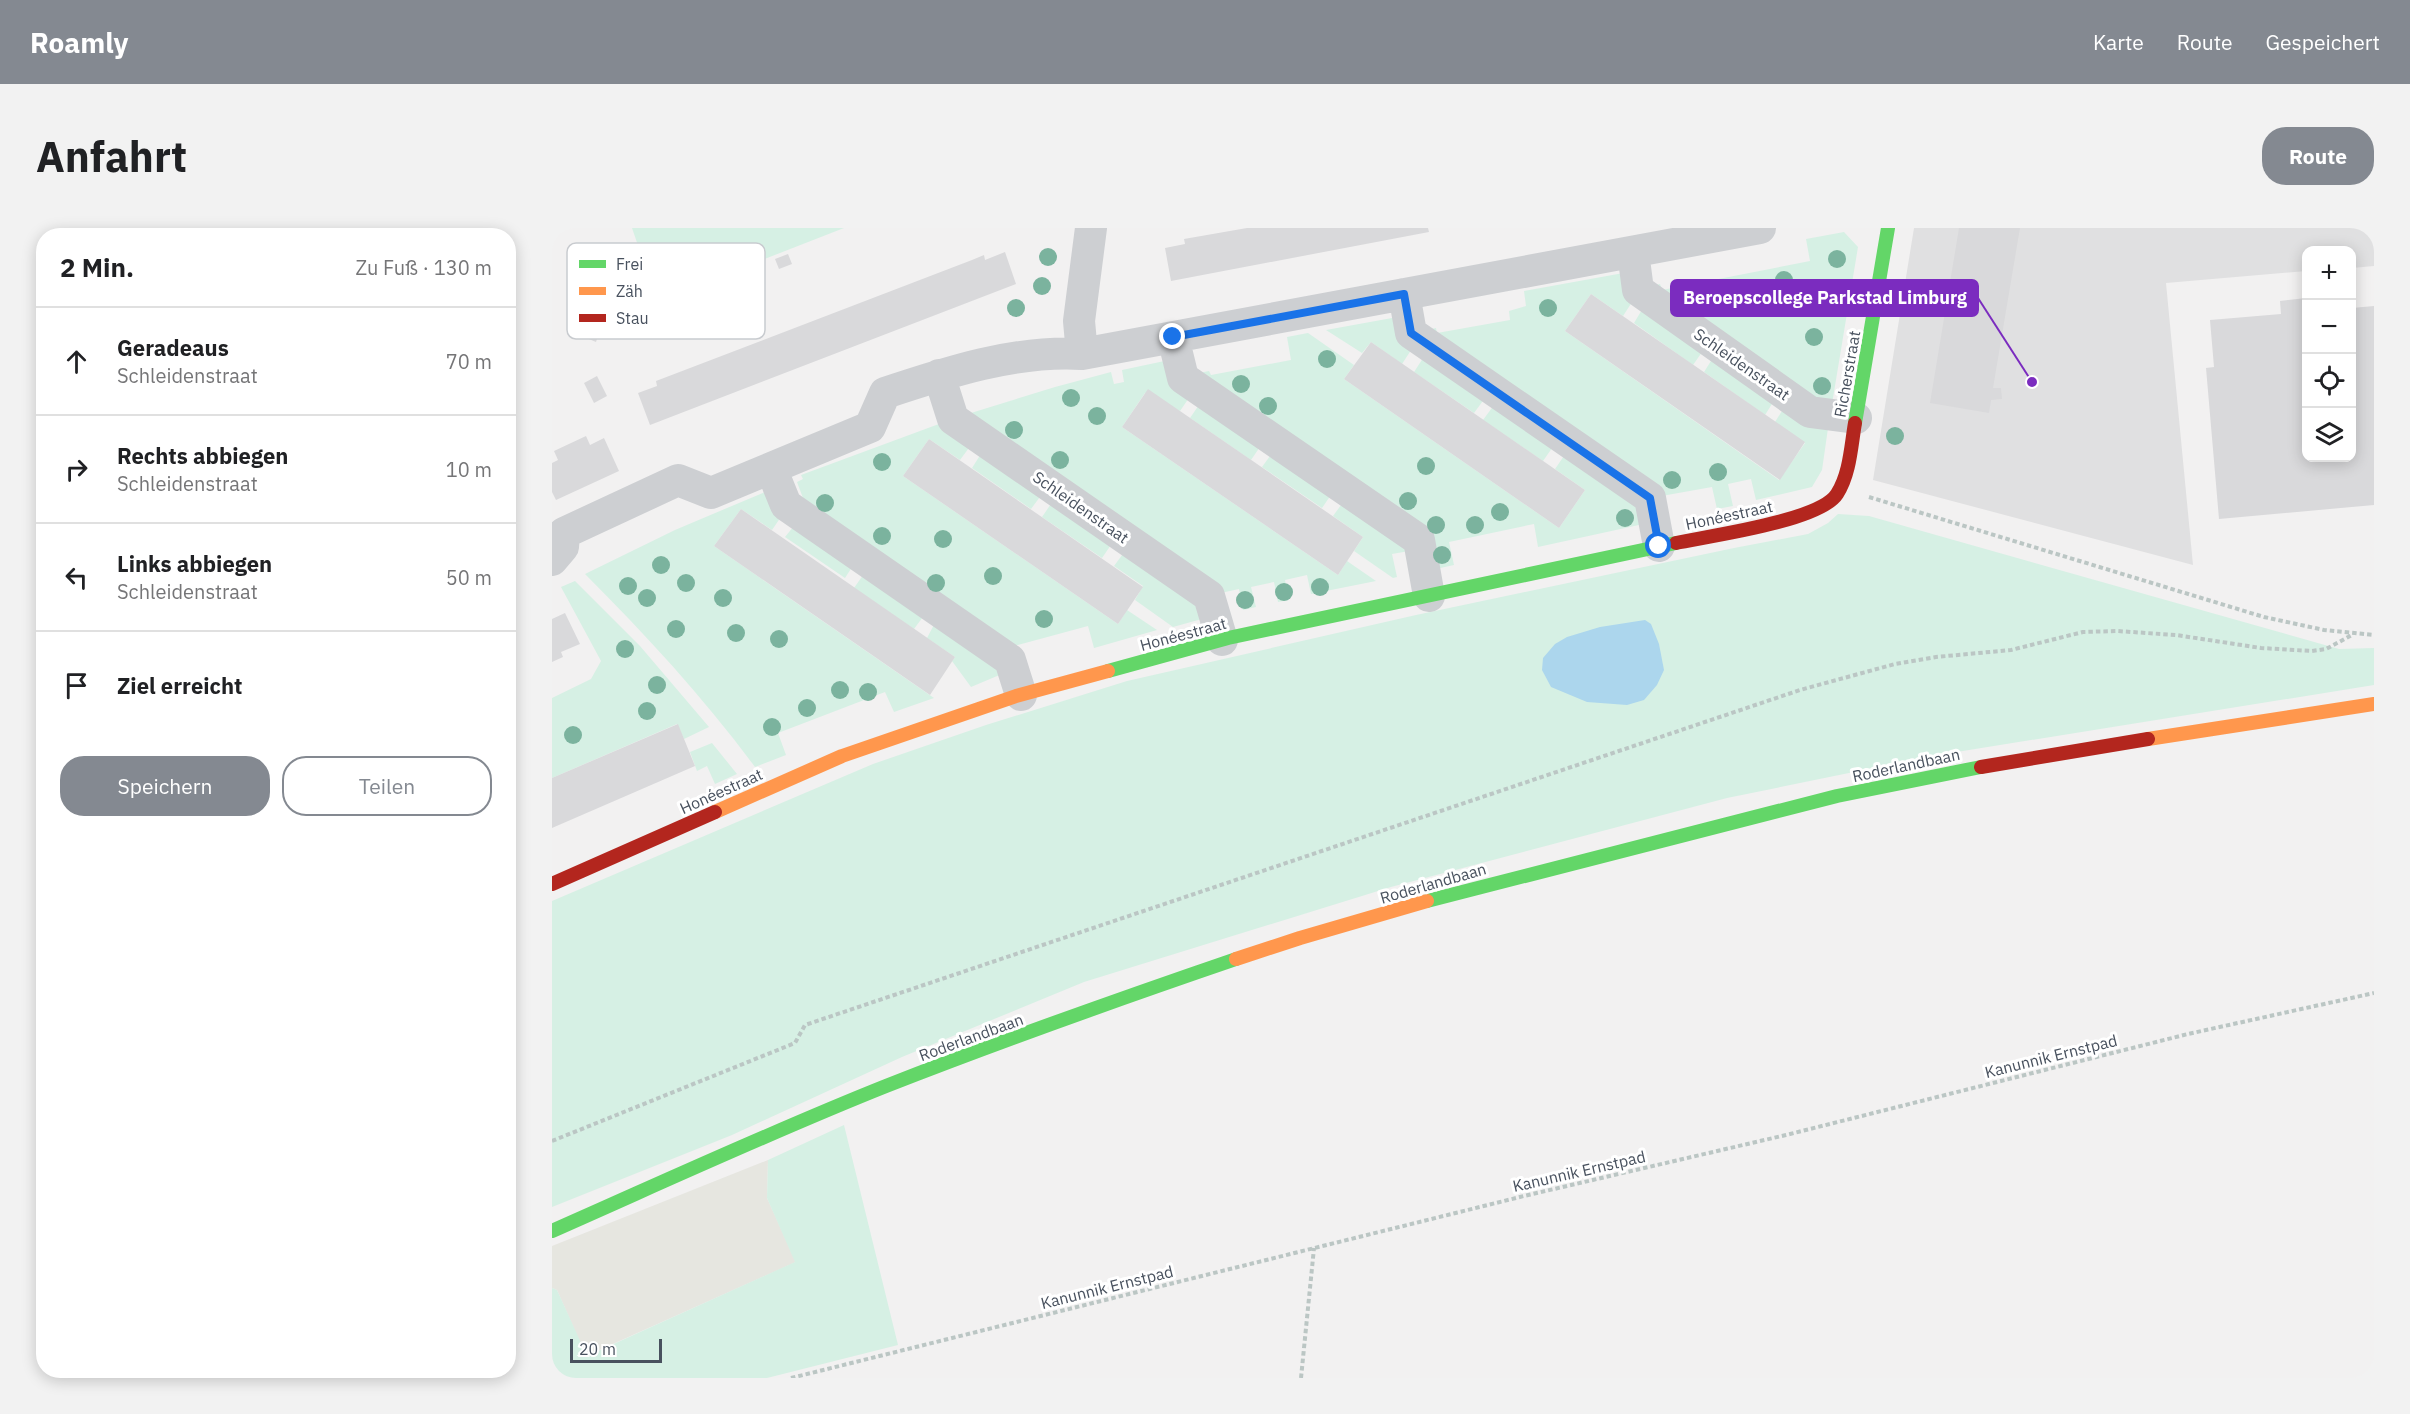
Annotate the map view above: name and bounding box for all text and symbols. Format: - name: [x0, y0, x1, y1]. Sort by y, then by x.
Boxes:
- text: Roamly: [30, 24, 128, 61]
- text: Karte: [2093, 28, 2144, 56]
- text: Route: [2177, 28, 2233, 56]
- text: Gespeichert: [2266, 28, 2380, 56]
- button: Route: [2262, 127, 2374, 185]
- text: Anfahrt: [36, 129, 187, 184]
- legend: [567, 243, 765, 339]
- map controls: [2302, 246, 2356, 462]
- button: +: [2302, 246, 2356, 300]
- text: 2 Min.: [60, 250, 134, 284]
- text: Zu Fuß · 130 m: [355, 254, 492, 281]
- text: Frei: [616, 254, 643, 274]
- callout: Beroepscollege Parkstad Limburg: [1671, 280, 1978, 316]
- text: Zäh: [616, 281, 643, 301]
- text: Beroepscollege Parkstad Limburg: [1683, 286, 1967, 309]
- button: −: [2302, 300, 2356, 354]
- text: Stau: [616, 308, 649, 328]
- route end: [1159, 323, 1185, 349]
- street label: Schleidenstraat: [1690, 324, 1794, 404]
- street label: Richerstraat: [1830, 329, 1864, 419]
- text: Geradeaus: [117, 333, 229, 362]
- icon: ahead: [60, 345, 93, 378]
- text: 70 m: [446, 348, 492, 375]
- button: locate: [2302, 354, 2356, 408]
- text: Schleidenstraat: [117, 362, 258, 389]
- button: layers: [2302, 408, 2356, 462]
- text: Rechts abbiegen: [117, 441, 288, 470]
- icon: right: [60, 453, 93, 486]
- text: 10 m: [446, 456, 492, 483]
- street label: Schleidenstraat: [1029, 467, 1133, 547]
- text: Schleidenstraat: [117, 470, 258, 497]
- street label: Honéestraat: [1684, 496, 1774, 534]
- route start: [1645, 532, 1671, 558]
- text: Links abbiegen: [117, 549, 272, 578]
- icon: left: [60, 561, 93, 594]
- text: 50 m: [446, 564, 492, 591]
- text: Schleidenstraat: [117, 578, 258, 605]
- street label: Honéestraat: [1138, 613, 1228, 655]
- icon: arrive: [60, 669, 93, 702]
- text: Ziel erreicht: [117, 671, 242, 700]
- street label: Roderlandbaan: [1850, 744, 1962, 786]
- button: Speichern: [60, 756, 270, 816]
- button: Teilen: [282, 756, 492, 816]
- street label: Honéestraat: [676, 764, 766, 818]
- street label: Roderlandbaan: [1378, 858, 1488, 908]
- street label: Roderlandbaan: [916, 1009, 1026, 1065]
- street label: Kanunnik Ernstpad: [1983, 1030, 2119, 1082]
- street label: Kanunnik Ernstpad: [1511, 1146, 1647, 1196]
- street label: Kanunnik Ernstpad: [1039, 1261, 1175, 1313]
- scale bar: [570, 1336, 662, 1364]
- text: 20 m: [579, 1339, 616, 1359]

